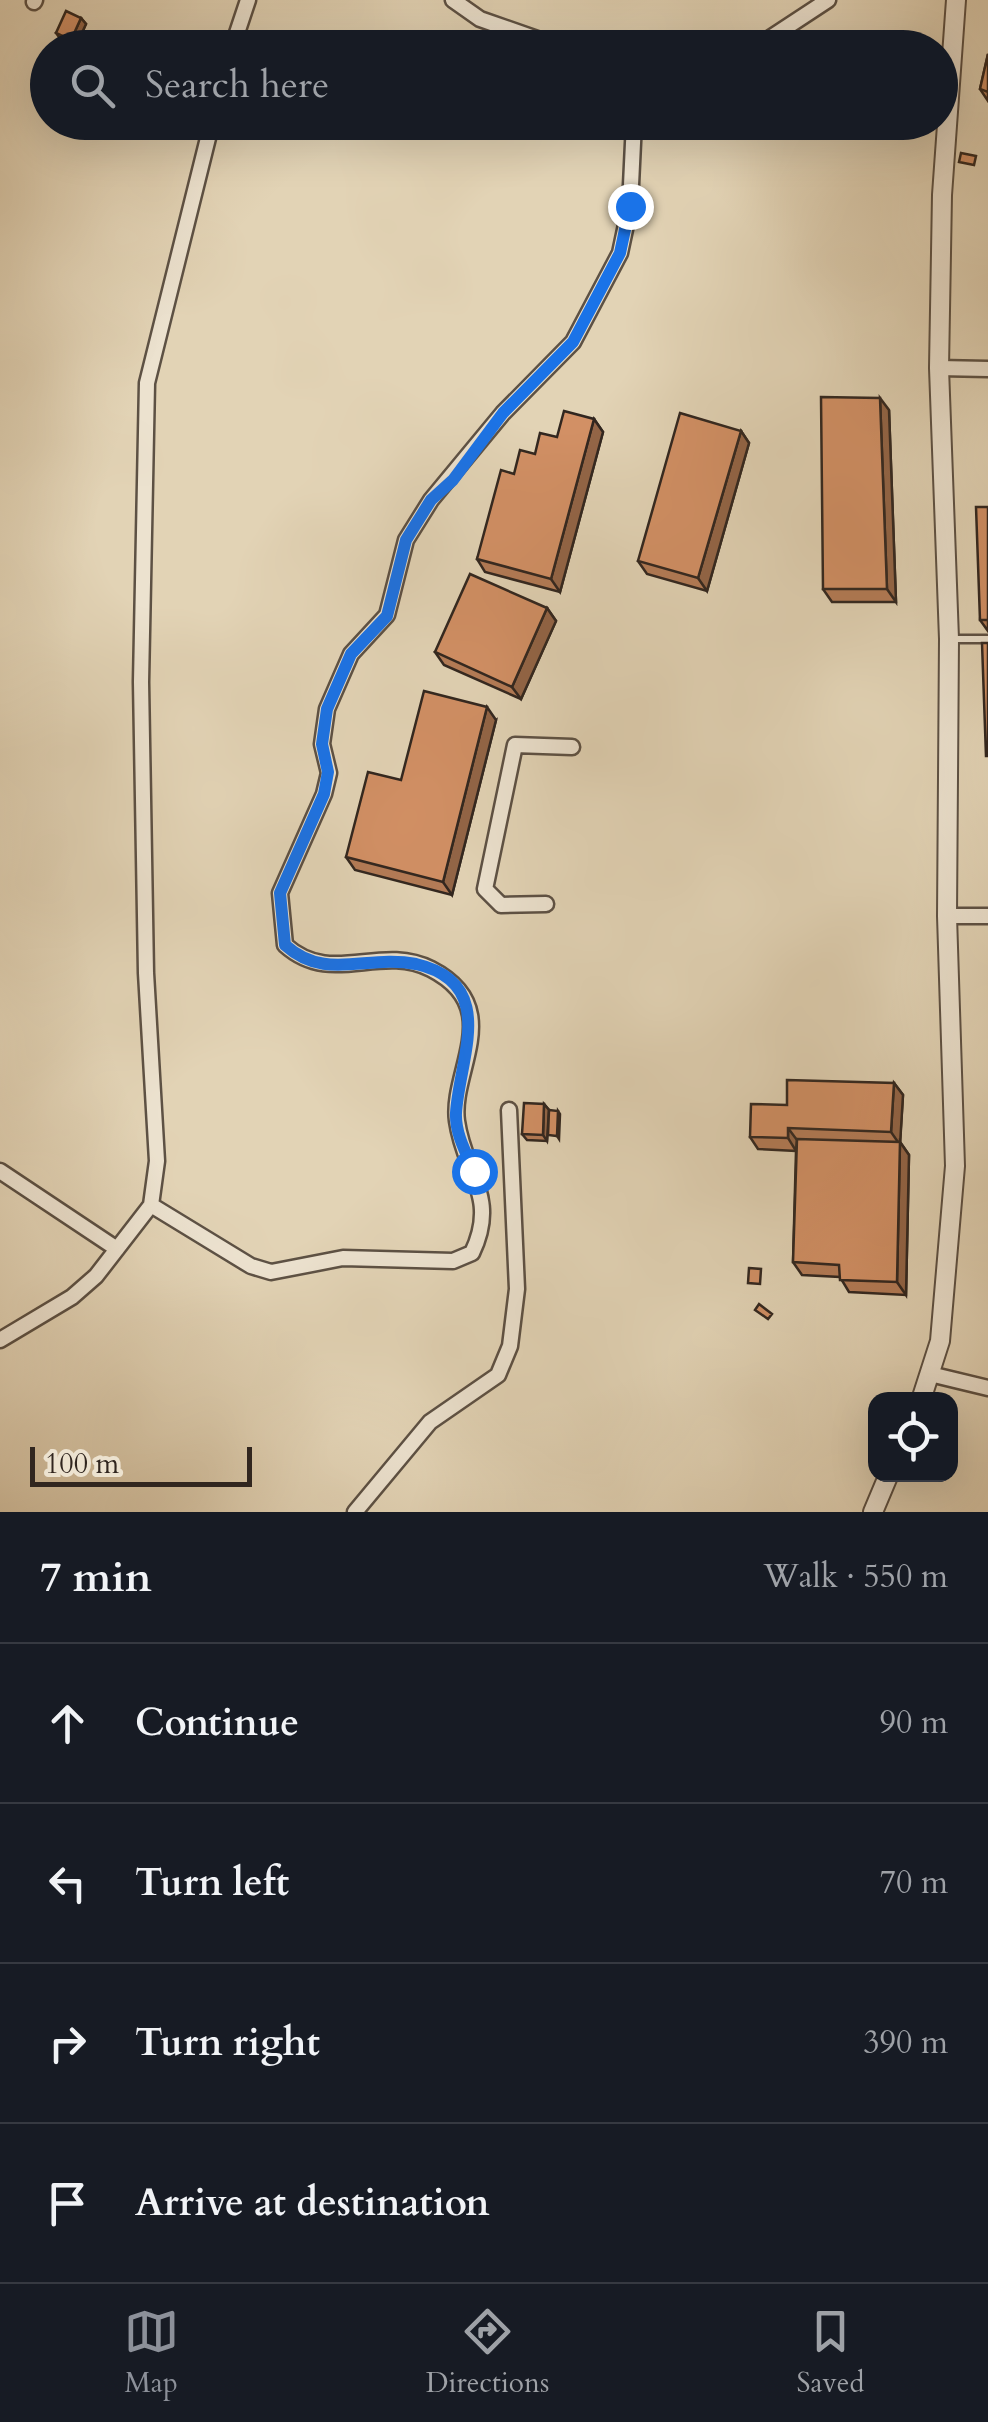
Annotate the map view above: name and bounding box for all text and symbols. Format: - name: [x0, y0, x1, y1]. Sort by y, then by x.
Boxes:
- search box: [30, 30, 958, 140]
- icon: search: [65, 58, 120, 113]
- text: Search here: [145, 59, 329, 111]
- route end: [608, 184, 654, 230]
- route start: [452, 1149, 498, 1195]
- map controls: [868, 1392, 958, 1482]
- button: locate: [868, 1392, 958, 1482]
- scale bar: [30, 1442, 252, 1486]
- text: 100 m: [45, 1445, 119, 1483]
- text: 7 min: [40, 1549, 152, 1606]
- text: Walk · 550 m: [763, 1555, 948, 1599]
- icon: ahead: [40, 1696, 95, 1751]
- text: Continue: [135, 1697, 299, 1749]
- text: 90 m: [880, 1701, 948, 1745]
- icon: left: [40, 1856, 95, 1911]
- text: Turn left: [135, 1857, 289, 1909]
- text: 70 m: [880, 1861, 948, 1905]
- icon: right: [40, 2016, 95, 2071]
- text: Turn right: [135, 2017, 320, 2069]
- text: 390 m: [863, 2021, 948, 2065]
- icon: arrive: [40, 2176, 95, 2231]
- text: Arrive at destination: [135, 2177, 490, 2229]
- tab: Map: [124, 2304, 179, 2402]
- tab: Directions: [426, 2304, 549, 2402]
- tab: Saved: [796, 2304, 864, 2402]

